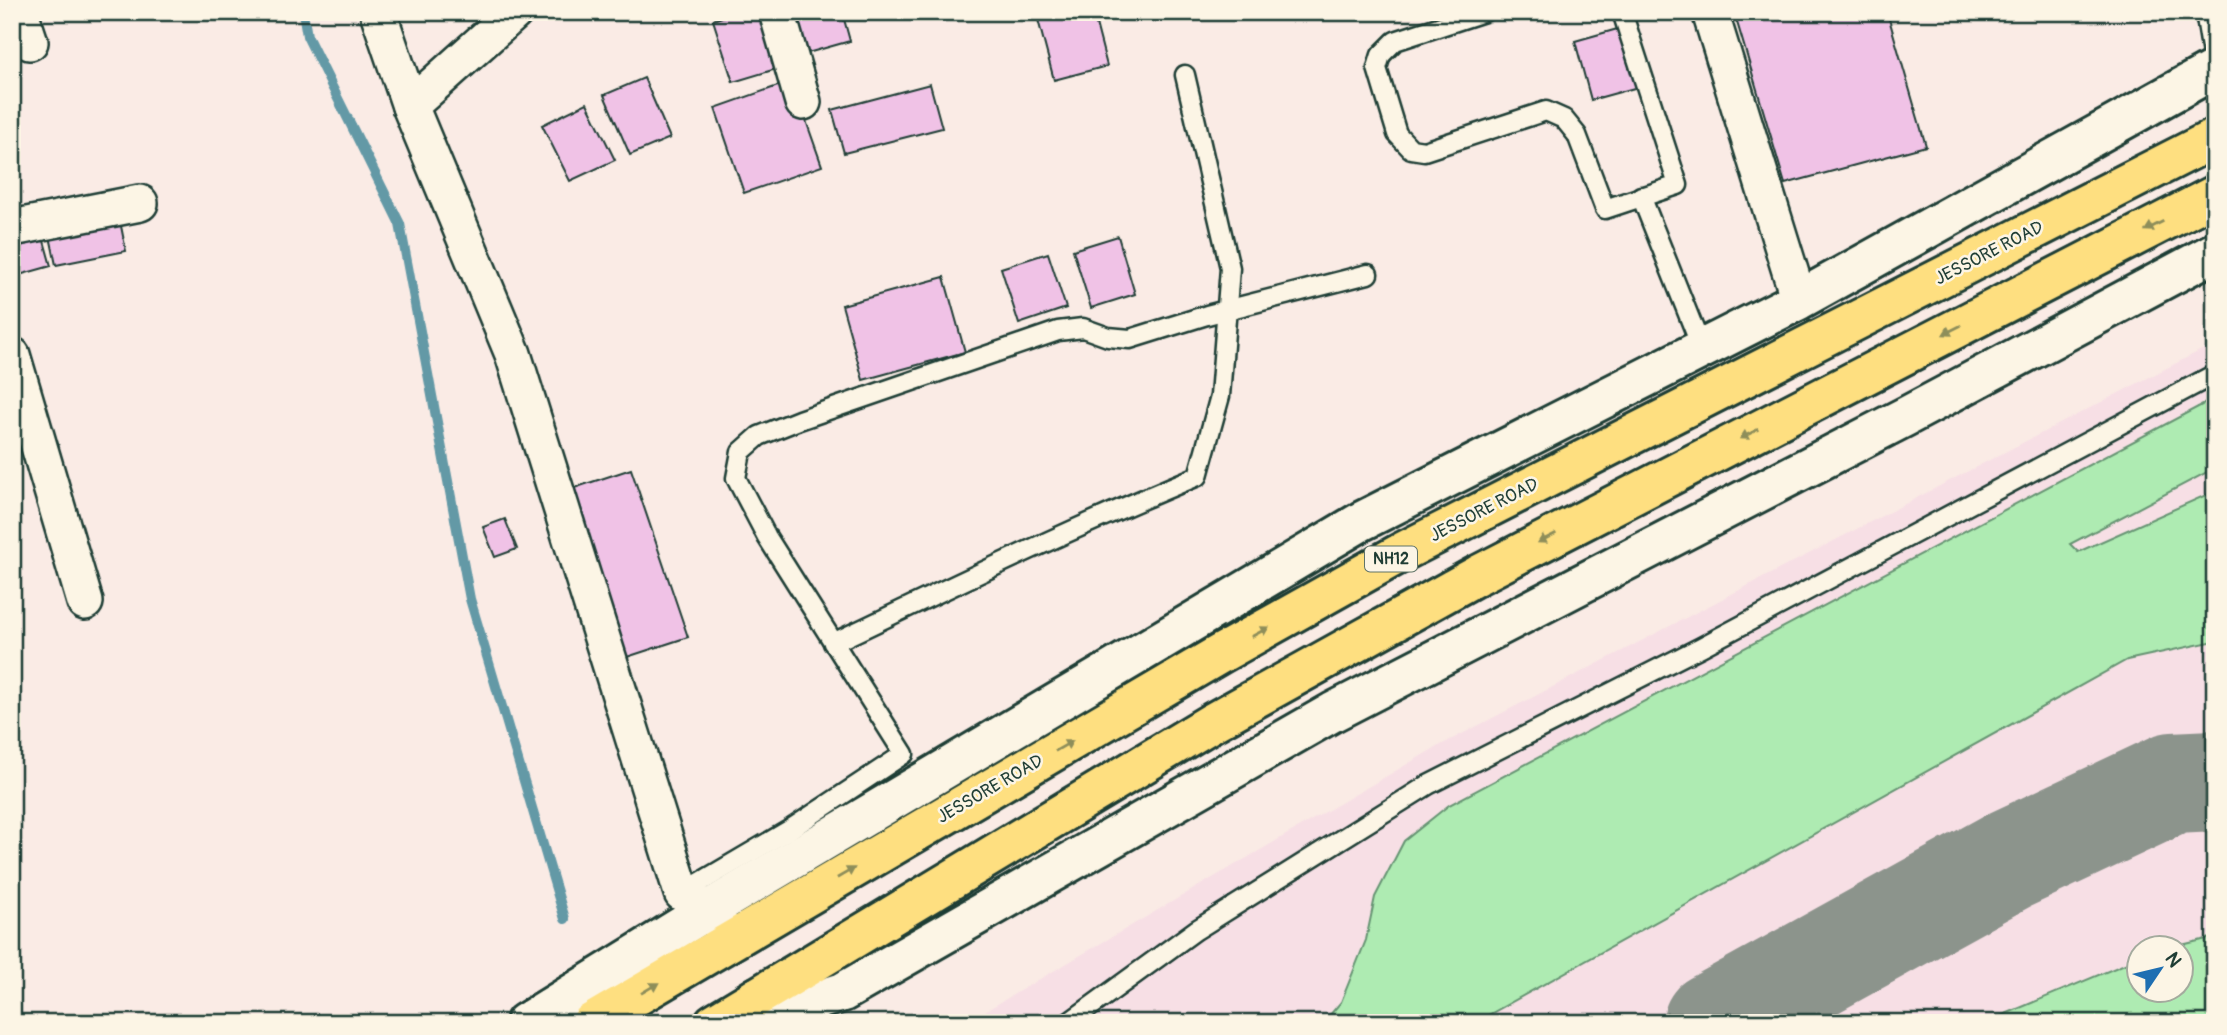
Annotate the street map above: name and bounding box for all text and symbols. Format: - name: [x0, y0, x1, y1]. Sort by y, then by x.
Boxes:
- street label: JESSORE ROAD: [1931, 216, 2047, 290]
- one-way arrow: [2144, 220, 2164, 232]
- one-way arrow: [1942, 324, 1962, 335]
- one-way arrow: [1739, 428, 1759, 439]
- street label: JESSORE ROAD: [1426, 473, 1542, 547]
- one-way arrow: [1537, 532, 1557, 544]
- road number: NH12: [1365, 546, 1417, 572]
- one-way arrow: [1251, 626, 1270, 638]
- one-way arrow: [1054, 740, 1073, 752]
- street label: JESSORE ROAD: [933, 749, 1047, 829]
- one-way arrow: [836, 867, 855, 879]
- north arrow: [2126, 934, 2196, 1004]
- text: N: [2160, 948, 2187, 972]
- one-way arrow: [640, 982, 659, 994]

